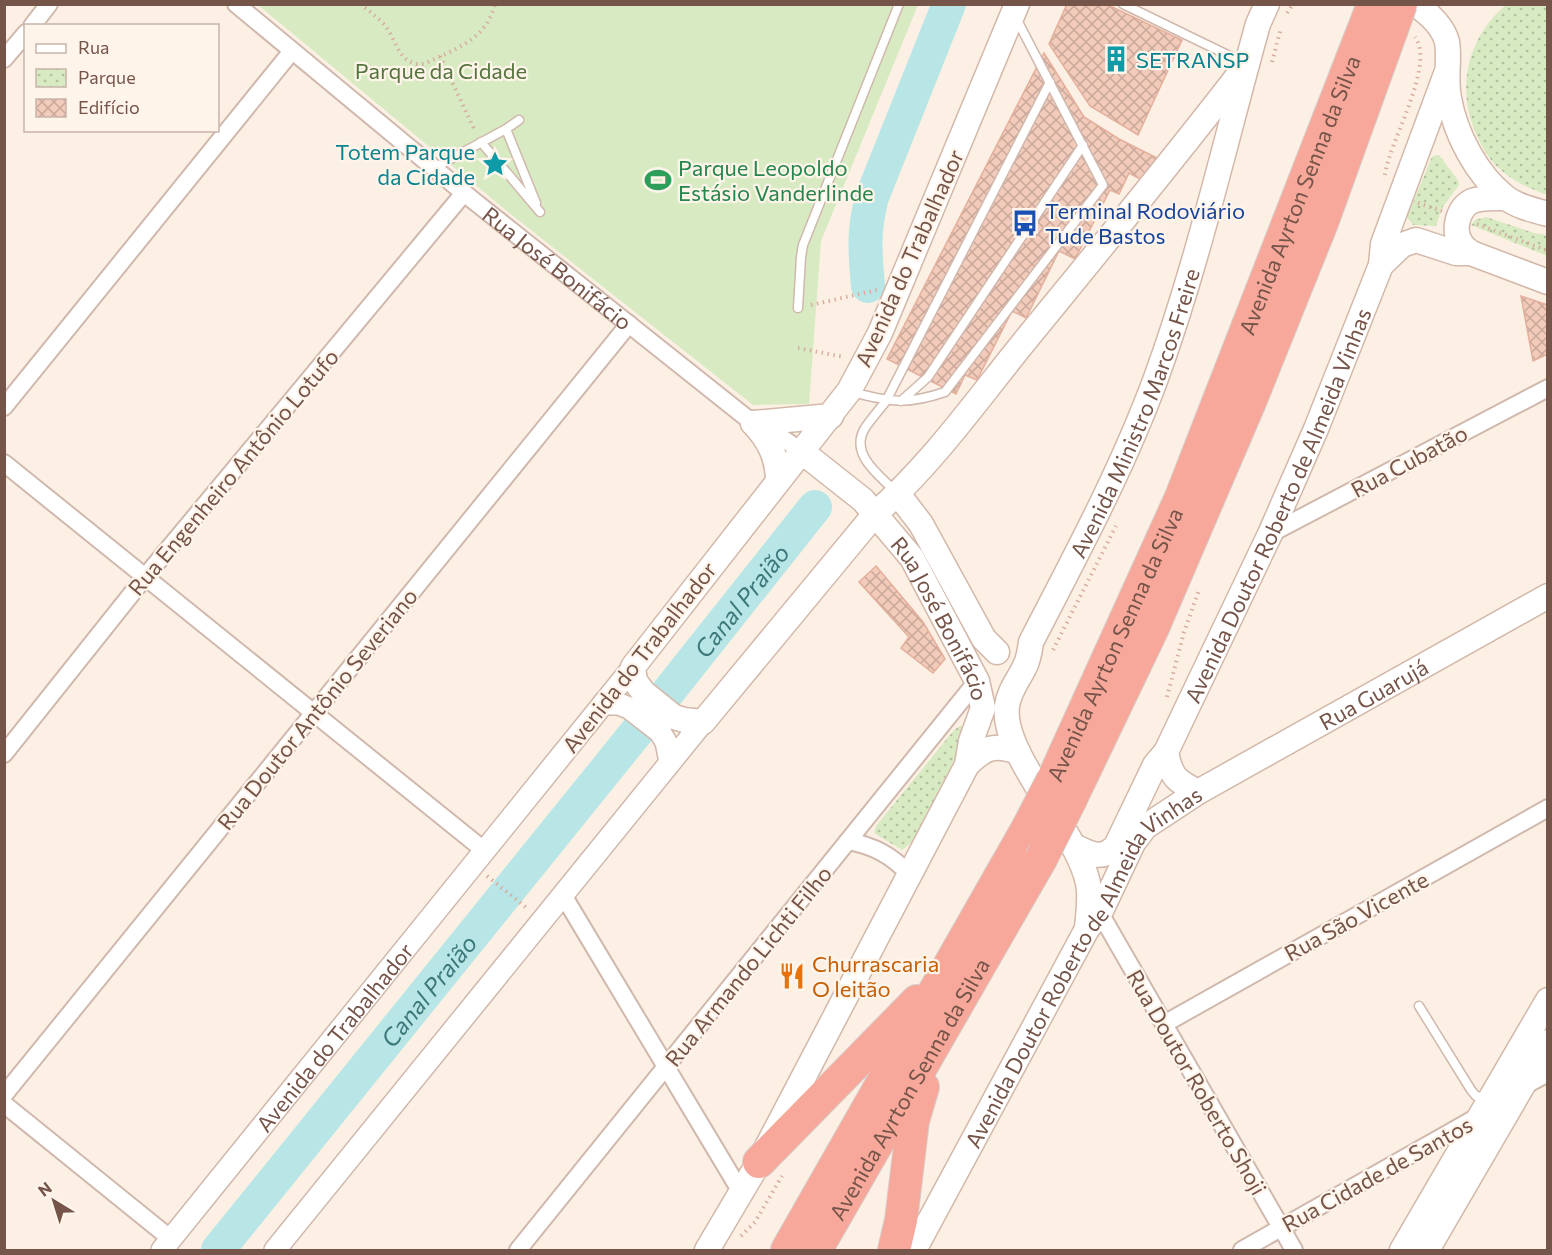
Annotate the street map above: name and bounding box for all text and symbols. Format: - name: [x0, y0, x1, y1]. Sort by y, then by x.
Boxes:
- legend: [24, 24, 219, 132]
- text: Rua: [78, 36, 109, 58]
- building icon: SETRANSP: [1101, 44, 1131, 74]
- place label: SETRANSP: [1136, 46, 1249, 73]
- street label: Avenida Ayrton Senna da Silva: [1232, 51, 1366, 338]
- park label: Parque da Cidade: [355, 57, 527, 84]
- text: Parque: [78, 66, 136, 88]
- text: Edifício: [78, 96, 140, 118]
- place label: Totem Parque da Cidade: [335, 138, 475, 190]
- street label: Avenida do Trabalhador: [849, 145, 969, 371]
- place icon: Totem Parque da Cidade: [480, 149, 510, 179]
- place label: Parque Leopoldo Estásio Vanderlinde: [678, 154, 874, 206]
- sports icon: Parque Leopoldo Estásio Vanderlinde: [643, 165, 673, 195]
- place label: Terminal Rodoviário Tude Bastos: [1045, 197, 1245, 249]
- street label: Rua José Bonifácio: [478, 200, 638, 335]
- bus stop icon: Terminal Rodoviário Tude Bastos: [1010, 208, 1040, 238]
- street label: Avenida Ministro Marcos Freire: [1063, 265, 1205, 562]
- street label: Avenida Doutor Roberto de Almeida Vinhas: [1178, 304, 1376, 707]
- street label: Rua Engenheiro Antônio Lotufo: [122, 343, 344, 601]
- street label: Rua Cubatão: [1346, 419, 1472, 503]
- street label: Avenida Ayrton Senna da Silva: [1040, 503, 1188, 785]
- street label: Rua José Bonifácio: [886, 531, 994, 703]
- water label: Canal Praião: [687, 538, 794, 663]
- street label: Avenida do Trabalhador: [556, 556, 722, 758]
- street label: Rua Doutor Antônio Severiano: [211, 583, 423, 835]
- street label: Rua Guarujá: [1314, 653, 1433, 735]
- street label: Avenida Doutor Roberto de Almeida Vinhas: [958, 780, 1207, 1152]
- street label: Rua Armando Lichti Filho: [659, 860, 837, 1072]
- street label: Rua São Vicente: [1279, 865, 1433, 967]
- water label: Canal Praião: [374, 928, 482, 1052]
- street label: Avenida do Trabalhador: [250, 937, 419, 1137]
- place label: Churrascaria O leitão: [812, 950, 939, 1002]
- street label: Avenida Ayrton Senna da Silva: [823, 953, 995, 1225]
- restaurant icon: Churrascaria O leitão: [777, 961, 807, 991]
- street label: Rua Doutor Roberto Shoji: [1121, 964, 1273, 1200]
- street label: Rua Cidade de Santos: [1277, 1110, 1477, 1238]
- north arrow: [24, 1171, 84, 1231]
- text: N: [34, 1178, 55, 1200]

